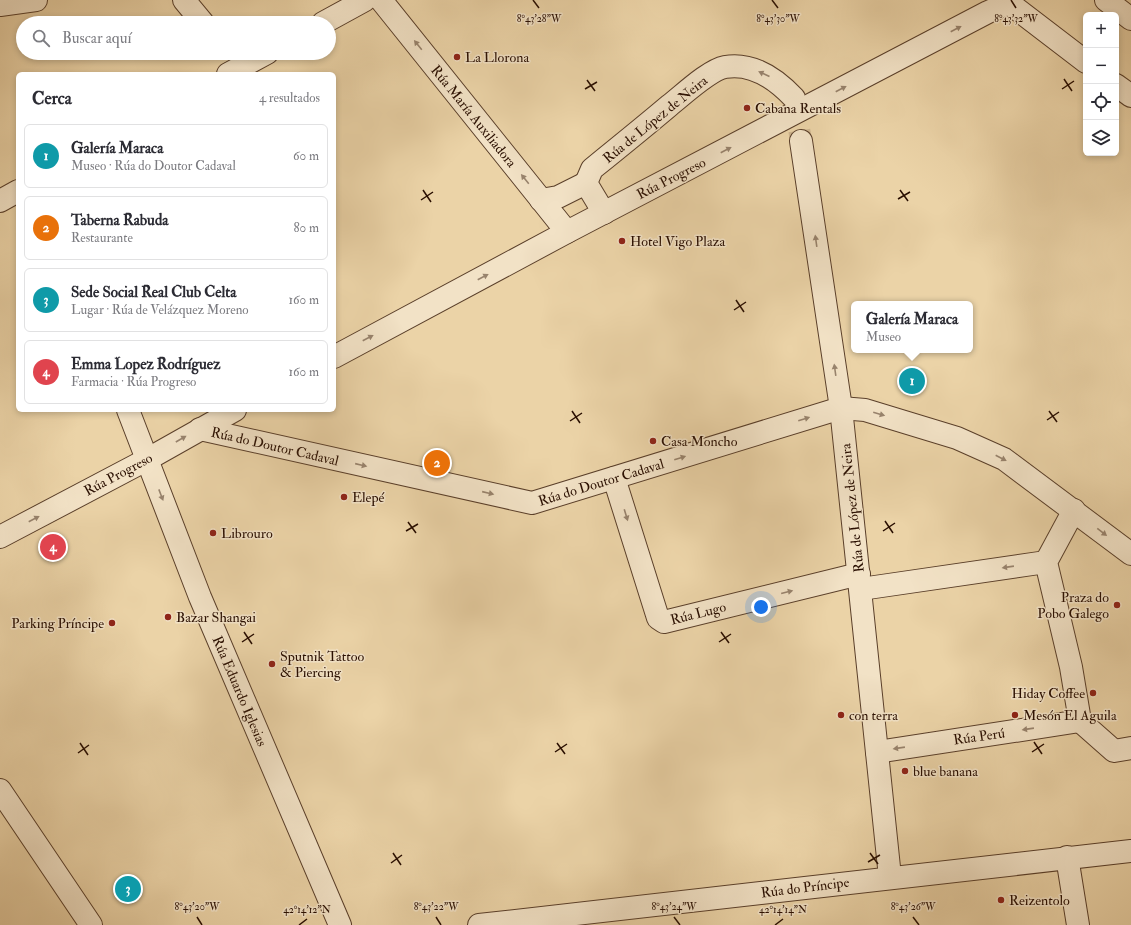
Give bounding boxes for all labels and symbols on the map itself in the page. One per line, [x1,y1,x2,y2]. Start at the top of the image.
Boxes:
text: 8°43'28"W [517,13,562,25]
text: 8°43'30"W [756,13,801,25]
text: 8°43'32"W [994,13,1039,25]
one-way arrow [950,25,962,32]
one-way arrow [413,39,422,50]
place label: La Llorona [465,49,529,66]
marker: La Llorona [452,52,462,62]
street label: Rúa María Auxiliadora [427,62,520,171]
one-way arrow [759,71,770,77]
street label: Rúa de López de Neira [600,72,712,168]
one-way arrow [835,86,847,92]
place label: Cabana Rentals [755,100,841,117]
marker: Cabana Rentals [742,103,752,113]
one-way arrow [720,146,732,153]
street label: Rúa Progreso [634,154,709,203]
one-way arrow [521,174,529,185]
place label: Hotel Vigo Plaza [630,233,725,250]
one-way arrow [813,235,819,247]
marker: Hotel Vigo Plaza [617,236,627,246]
one-way arrow [477,273,489,280]
one-way arrow [363,335,374,342]
one-way arrow [832,364,838,376]
pin: 1 [899,366,925,396]
one-way arrow [873,411,885,417]
one-way arrow [799,416,811,422]
street label: Rúa do Doutor Cadaval [209,423,341,470]
place label: Casa Moncho [661,433,738,450]
one-way arrow [175,436,187,443]
marker: Casa Moncho [648,436,658,446]
street label: Rúa de López de Neira [837,442,869,573]
pin: 2 [424,448,450,478]
street label: Rúa Progreso [81,449,156,500]
street label: Rúa do Doutor Cadaval [536,455,667,510]
one-way arrow [674,455,686,461]
one-way arrow [995,455,1007,461]
one-way arrow [355,463,367,469]
place label: Elepé [352,489,385,507]
one-way arrow [159,490,165,502]
one-way arrow [482,491,494,497]
marker: Elepé [339,492,349,502]
one-way arrow [623,509,629,521]
one-way arrow [29,516,40,522]
place label: Librouro [221,525,273,542]
marker: Librouro [208,528,218,538]
one-way arrow [1097,528,1108,536]
pin: 4 [40,532,66,562]
one-way arrow [1001,564,1014,570]
one-way arrow [781,588,793,594]
place label: Praza do Pobo Galego [1037,589,1109,622]
your location [751,597,771,617]
street label: Rúa Lugo [668,598,728,629]
marker: Praza do Pobo Galego [1112,600,1122,610]
place label: Bazar Shangai [176,609,256,626]
marker: Bazar Shangai [163,612,173,622]
place label: Parking Príncipe [11,615,104,633]
marker: Parking Príncipe [107,618,117,628]
street label: Rúa Eduardo Iglesias [209,633,271,749]
place label: Sputnik Tattoo & Piercing [280,648,365,681]
marker: Sputnik Tattoo & Piercing [267,659,277,669]
place label: Hiday Coffee [1012,685,1085,703]
marker: Hiday Coffee [1088,688,1098,698]
place label: con terra [849,707,898,724]
place label: Mesón El Aguila [1023,707,1117,724]
marker: con terra [836,710,846,720]
marker: Mesón El Aguila [1010,710,1020,720]
street label: Rúa Perú [952,724,1006,749]
one-way arrow [1022,726,1034,732]
one-way arrow [893,745,905,751]
place label: blue banana [913,763,978,780]
marker: blue banana [900,766,910,776]
pin: 3 [115,874,141,904]
street label: Rúa do Príncipe [760,874,850,902]
place label: Reizentolo [1009,892,1070,909]
marker: Reizentolo [996,895,1006,905]
text: 8°43'20"W [175,901,220,913]
text: 8°43'22"W [414,901,459,913]
text: 8°43'24"W [651,901,697,913]
text: 8°43'26"W [891,901,936,913]
text: 42°14'12"N [283,904,331,916]
text: 42°14'14"N [759,904,807,916]

